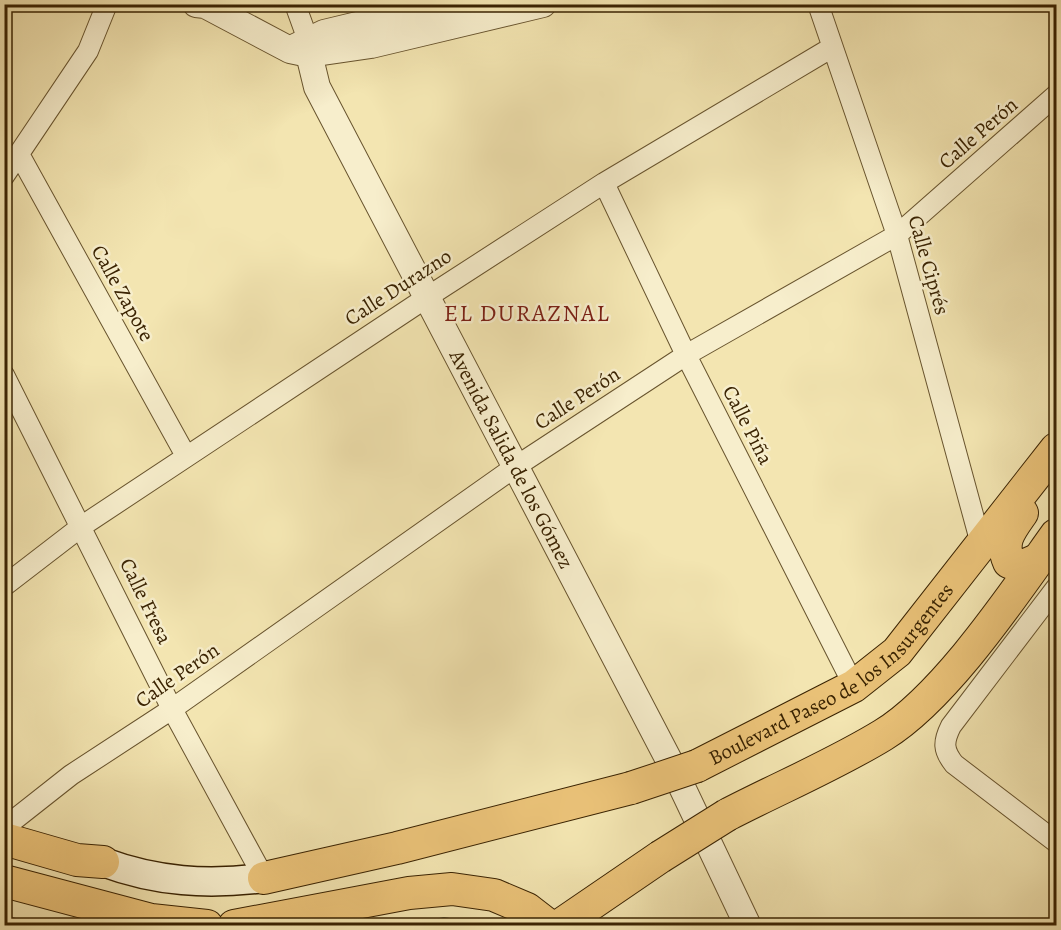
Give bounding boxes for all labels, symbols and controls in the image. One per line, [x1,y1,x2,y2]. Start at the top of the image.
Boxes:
street label: Calle Perón [932,91,1024,175]
street label: Calle Ciprés [901,212,957,318]
street label: Calle Zapote [85,240,161,346]
street label: Calle Durazno [339,242,457,332]
district label: EL DURAZNAL [444,297,610,329]
street label: Avenida Salida de los Gómez [442,344,580,574]
street label: Calle Perón [529,360,625,436]
street label: Calle Piña [716,380,780,470]
street label: Calle Fresa [113,553,179,649]
street label: Boulevard Paseo de los Insurgentes [704,577,960,772]
street label: Calle Perón [129,636,225,714]

